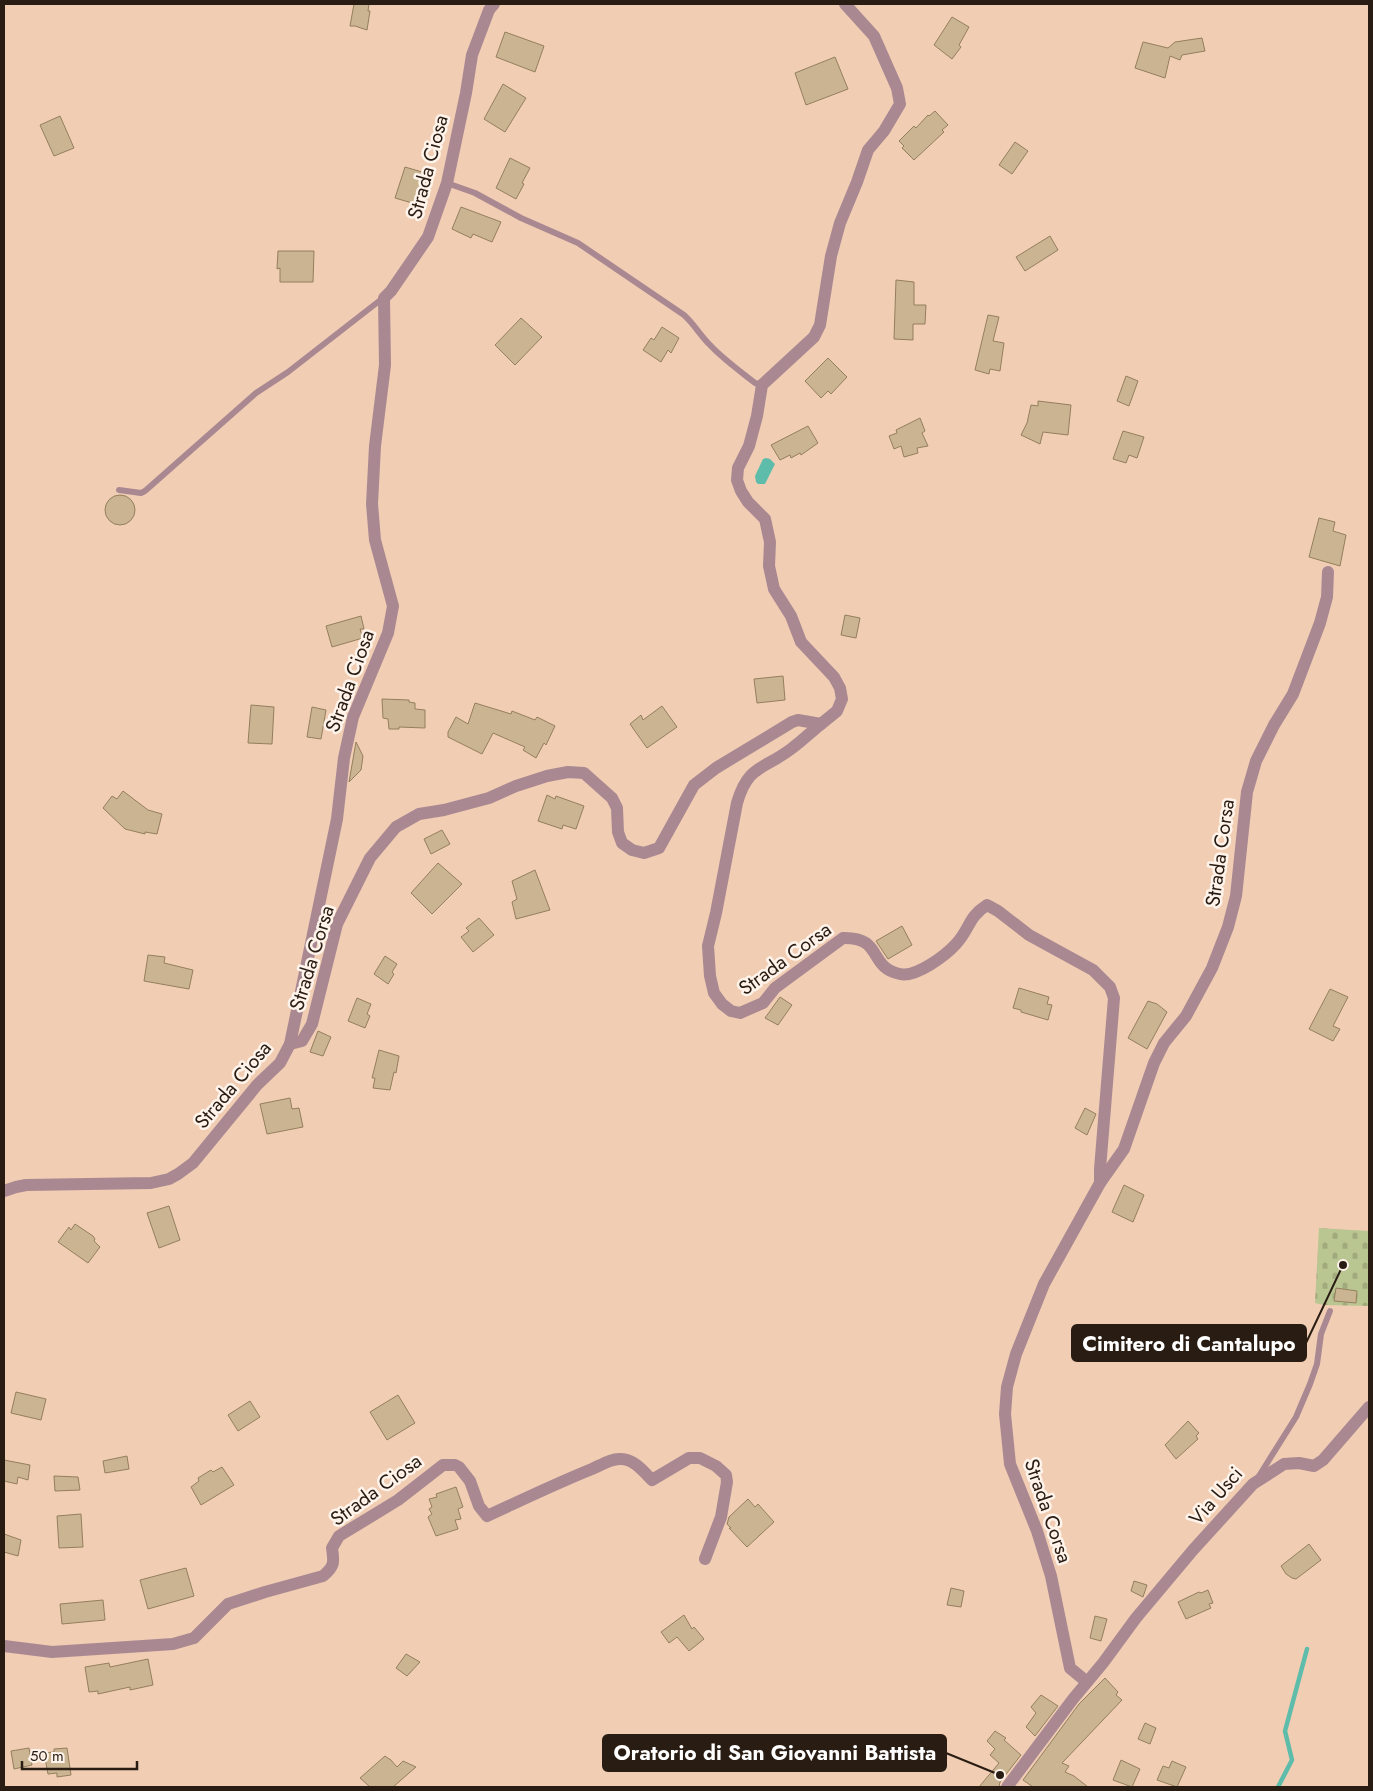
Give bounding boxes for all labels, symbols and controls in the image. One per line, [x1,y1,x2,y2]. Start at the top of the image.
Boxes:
street label: Strada Ciosa [400,112,456,222]
street label: Strada Ciosa [318,626,382,736]
street label: Strada Corsa [1198,797,1242,909]
street label: Strada Corsa [282,902,342,1014]
street label: Strada Corsa [733,915,837,1003]
street label: Strada Ciosa [188,1035,278,1135]
callout: Cimitero di Cantalupo [1072,1325,1306,1361]
text: Cimitero di Cantalupo [1082,1329,1296,1359]
street label: Strada Ciosa [324,1447,428,1533]
street label: Strada Corsa [1017,1455,1079,1567]
street label: Via Usci [1182,1460,1250,1532]
callout: Oratorio di San Giovanni Battista [603,1735,946,1771]
scale bar [22,1738,138,1770]
text: Oratorio di San Giovanni Battista [614,1738,936,1768]
text: 50 m [30,1745,64,1767]

